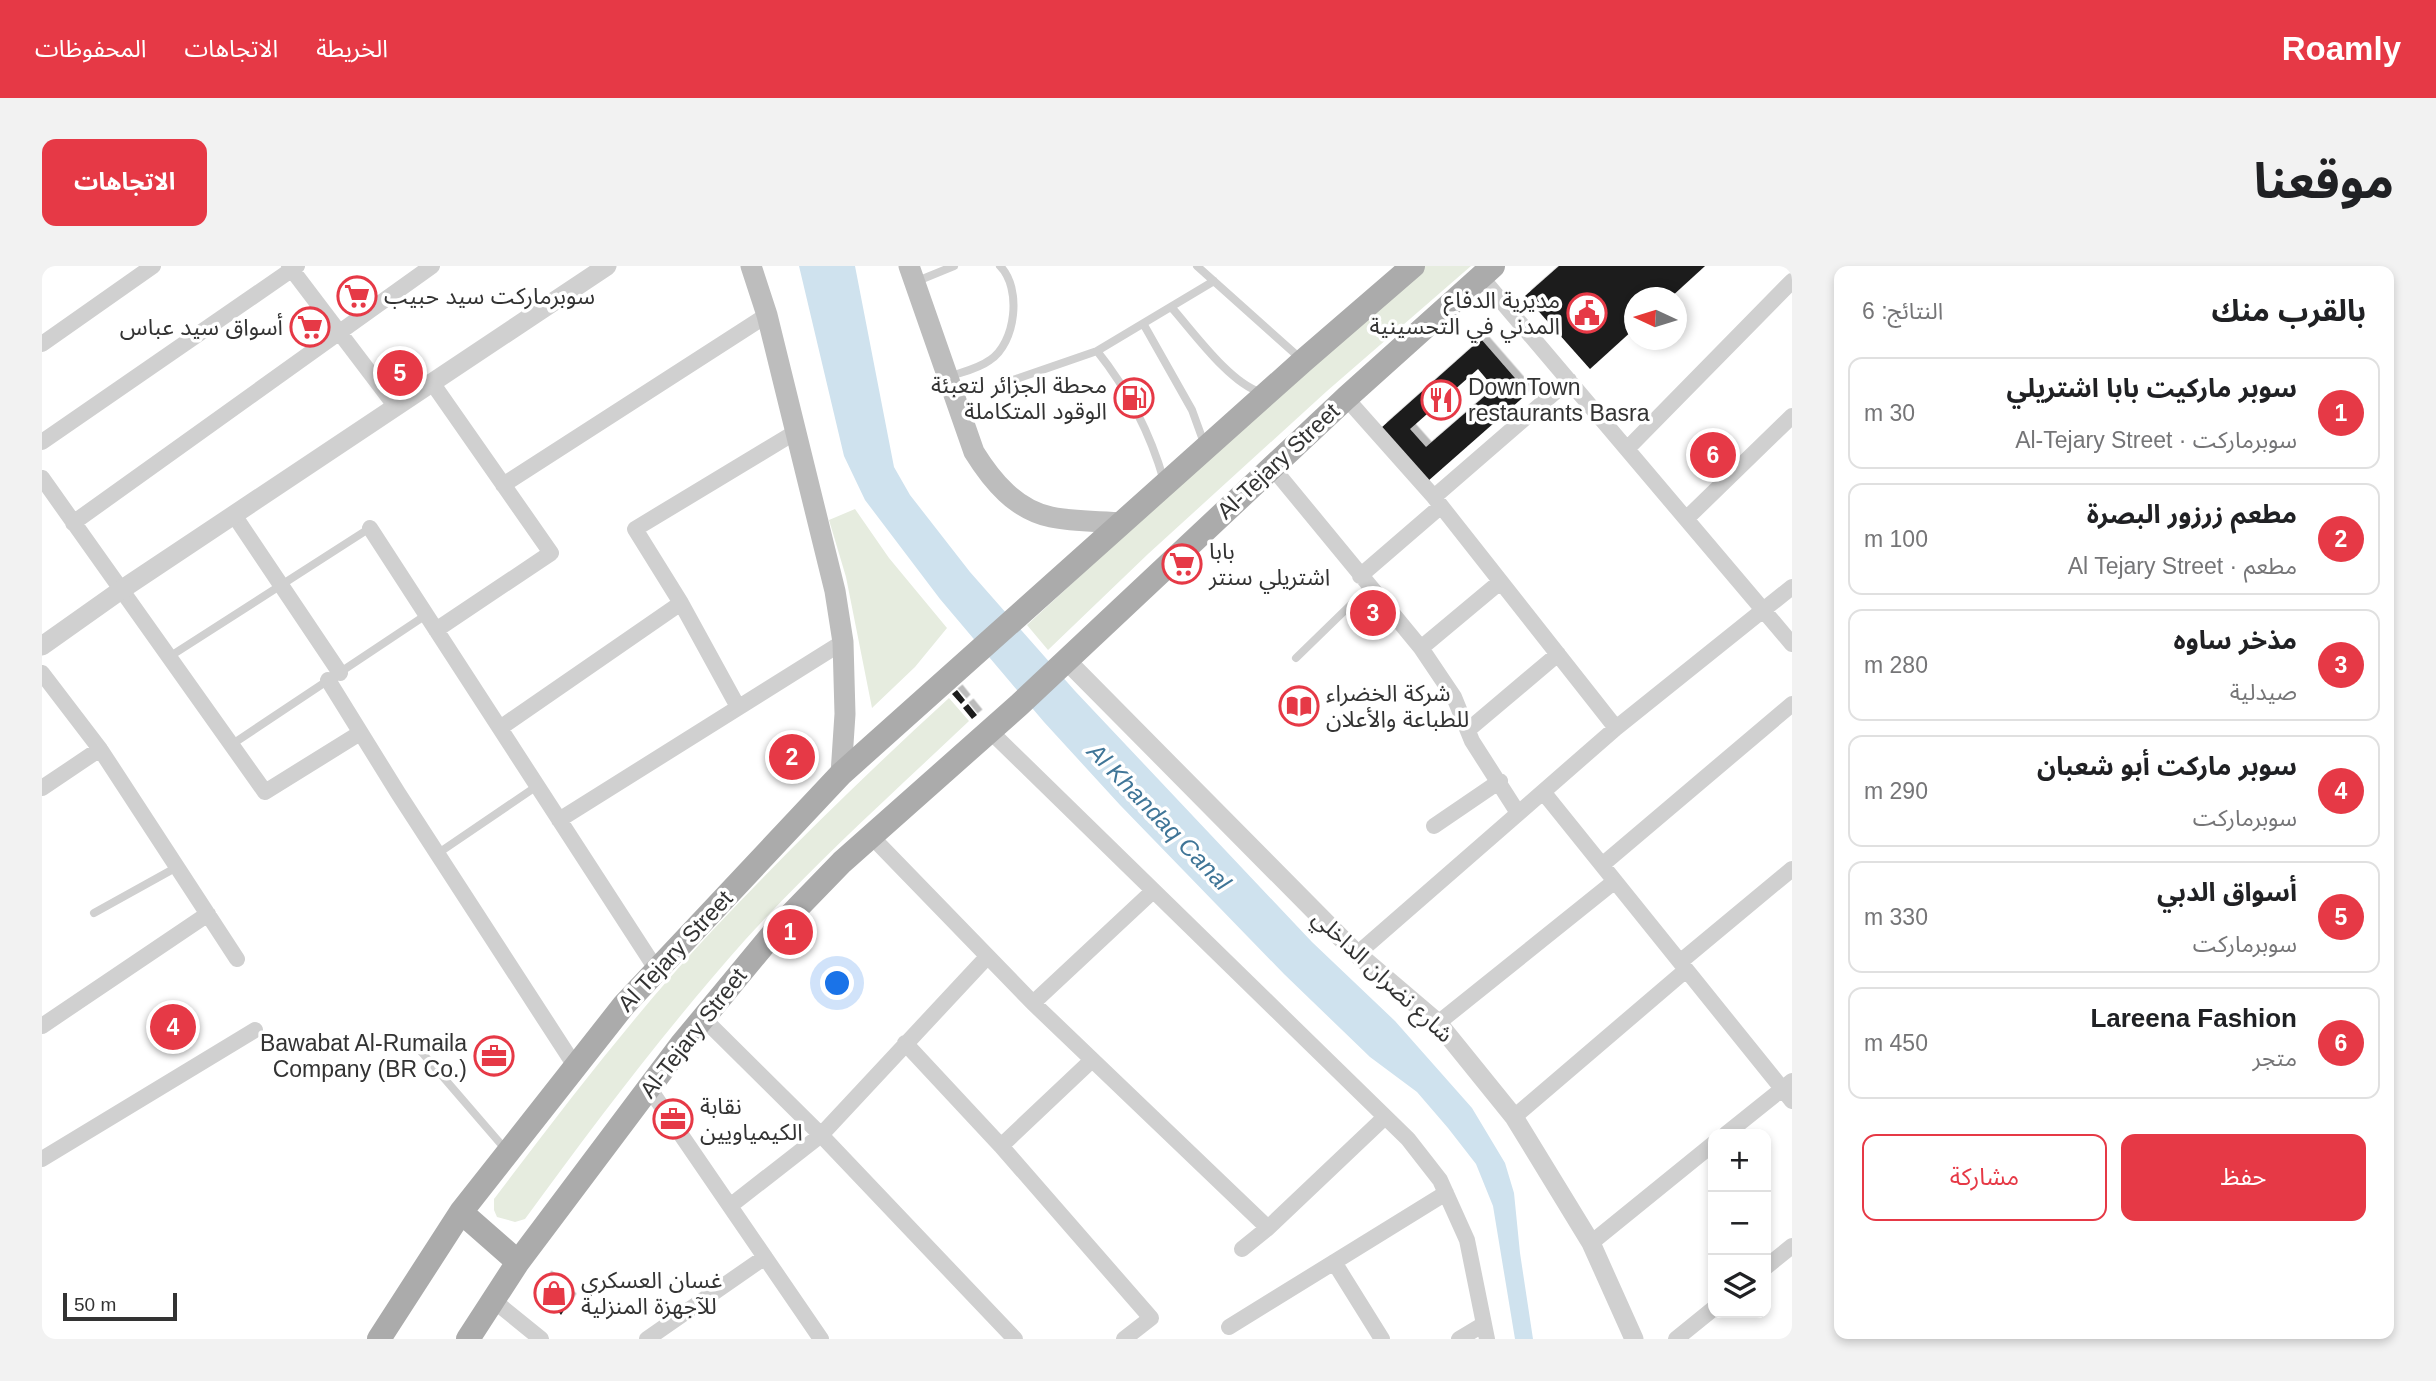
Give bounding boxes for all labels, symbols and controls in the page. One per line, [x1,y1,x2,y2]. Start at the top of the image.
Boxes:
text: Roamly [2282,30,2401,67]
text: المحفوظات [35,35,146,62]
text: الاتجاهات [184,35,278,62]
text: الخريطة [316,35,388,62]
button: الاتجاهات [42,139,207,226]
text: موقعنا [2254,154,2394,208]
supermarket icon: سوبرماركت سيد حبيب [336,275,378,317]
place label: سوبرماركت سيد حبيب [384,283,595,310]
place label: مديرية الدفاع المدني في التحسينية [1369,287,1560,343]
north arrow [1624,287,1687,350]
public building icon: مديرية الدفاع المدني في التحسينية [1566,292,1608,334]
text: بالقرب منك [2211,294,2366,327]
text: النتائج: 6 [1862,298,1943,324]
supermarket icon: أسواق سيد عباس [289,306,331,348]
place label: أسواق سيد عباس [120,313,283,341]
pin: 5 [377,347,423,399]
place label: محطة الجزائر لتعبئة الوقود المتكاملة [931,372,1107,425]
text: سوبر ماركيت بابا اشتريلي [2006,373,2297,403]
place label: DownTown restaurants Basra [1468,374,1650,426]
fuel station icon: محطة الجزائر لتعبئة الوقود المتكاملة [1113,377,1155,419]
restaurant icon: DownTown restaurants Basra [1420,379,1462,421]
street label: Al-Tejary Street [1212,397,1345,524]
text: 30 m [1864,400,1915,426]
text: 1 [2335,400,2347,426]
text: سوبرماركت · Al-Tejary Street [2015,427,2297,453]
pin: 6 [1690,429,1736,481]
text: مطعم زرزور البصرة [2087,499,2297,529]
text: 100 m [1864,526,1928,552]
text: 2 [2335,526,2347,552]
place label: بابا اشتريلي سنتر [1208,538,1330,594]
supermarket icon: بابا اشتريلي سنتر [1161,543,1203,585]
text: مطعم · Al Tejary Street [2068,553,2297,579]
pin: 3 [1350,587,1396,639]
text: مذخر ساوه [2174,625,2297,655]
text: 280 m [1864,652,1928,678]
text: 3 [2335,652,2347,678]
text: صيدلية [2230,679,2297,705]
place label: شركة الخضراء للطباعة والأعلان [1326,680,1469,733]
library icon: شركة الخضراء للطباعة والأعلان [1278,685,1320,727]
pin: 2 [769,731,815,783]
water label: Al Khandaq Canal [1081,736,1237,896]
text: سوبر ماركت أبو شعبان [2037,751,2297,781]
text: 290 m [1864,778,1928,804]
text: 4 [2335,778,2347,804]
text: سوبرماركت [2193,805,2297,831]
text: أسواق الدبي [2157,877,2297,907]
street label: Al Tejary Street [612,885,738,1017]
street label: شارع نضران الداخلي [1305,904,1458,1051]
text: 330 m [1864,904,1928,930]
text: 5 [2335,904,2347,930]
pin: 1 [767,906,813,958]
text: سوبرماركت [2193,931,2297,957]
street label: Al-Tejary Street [634,963,752,1103]
your location [820,966,854,1000]
pin: 4 [150,1001,196,1053]
text: Lareena Fashion [2090,1003,2297,1033]
place label: Bawabat Al-Rumaila Company (BR Co.) [260,1030,467,1082]
text: 450 m [1864,1030,1928,1056]
text: 6 [2335,1030,2347,1056]
office icon: Bawabat Al-Rumaila Company (BR Co.) [473,1035,515,1077]
text: متجر [2253,1045,2297,1071]
place label: نقابة الكيمياويين [700,1093,803,1146]
office icon: نقابة الكيمياويين [652,1098,694,1140]
map controls [1708,1129,1771,1318]
button: + [1708,1129,1771,1192]
button: مشاركة [1862,1134,2107,1221]
button: حفظ [2121,1134,2366,1221]
button: − [1708,1192,1771,1255]
button: layers [1708,1255,1771,1318]
place label: غسان العسكري للآجهزة المنزلية [581,1267,722,1320]
shop icon: غسان العسكري للآجهزة المنزلية [533,1272,575,1314]
scale bar [63,1290,177,1322]
text: 50 m [74,1294,116,1315]

